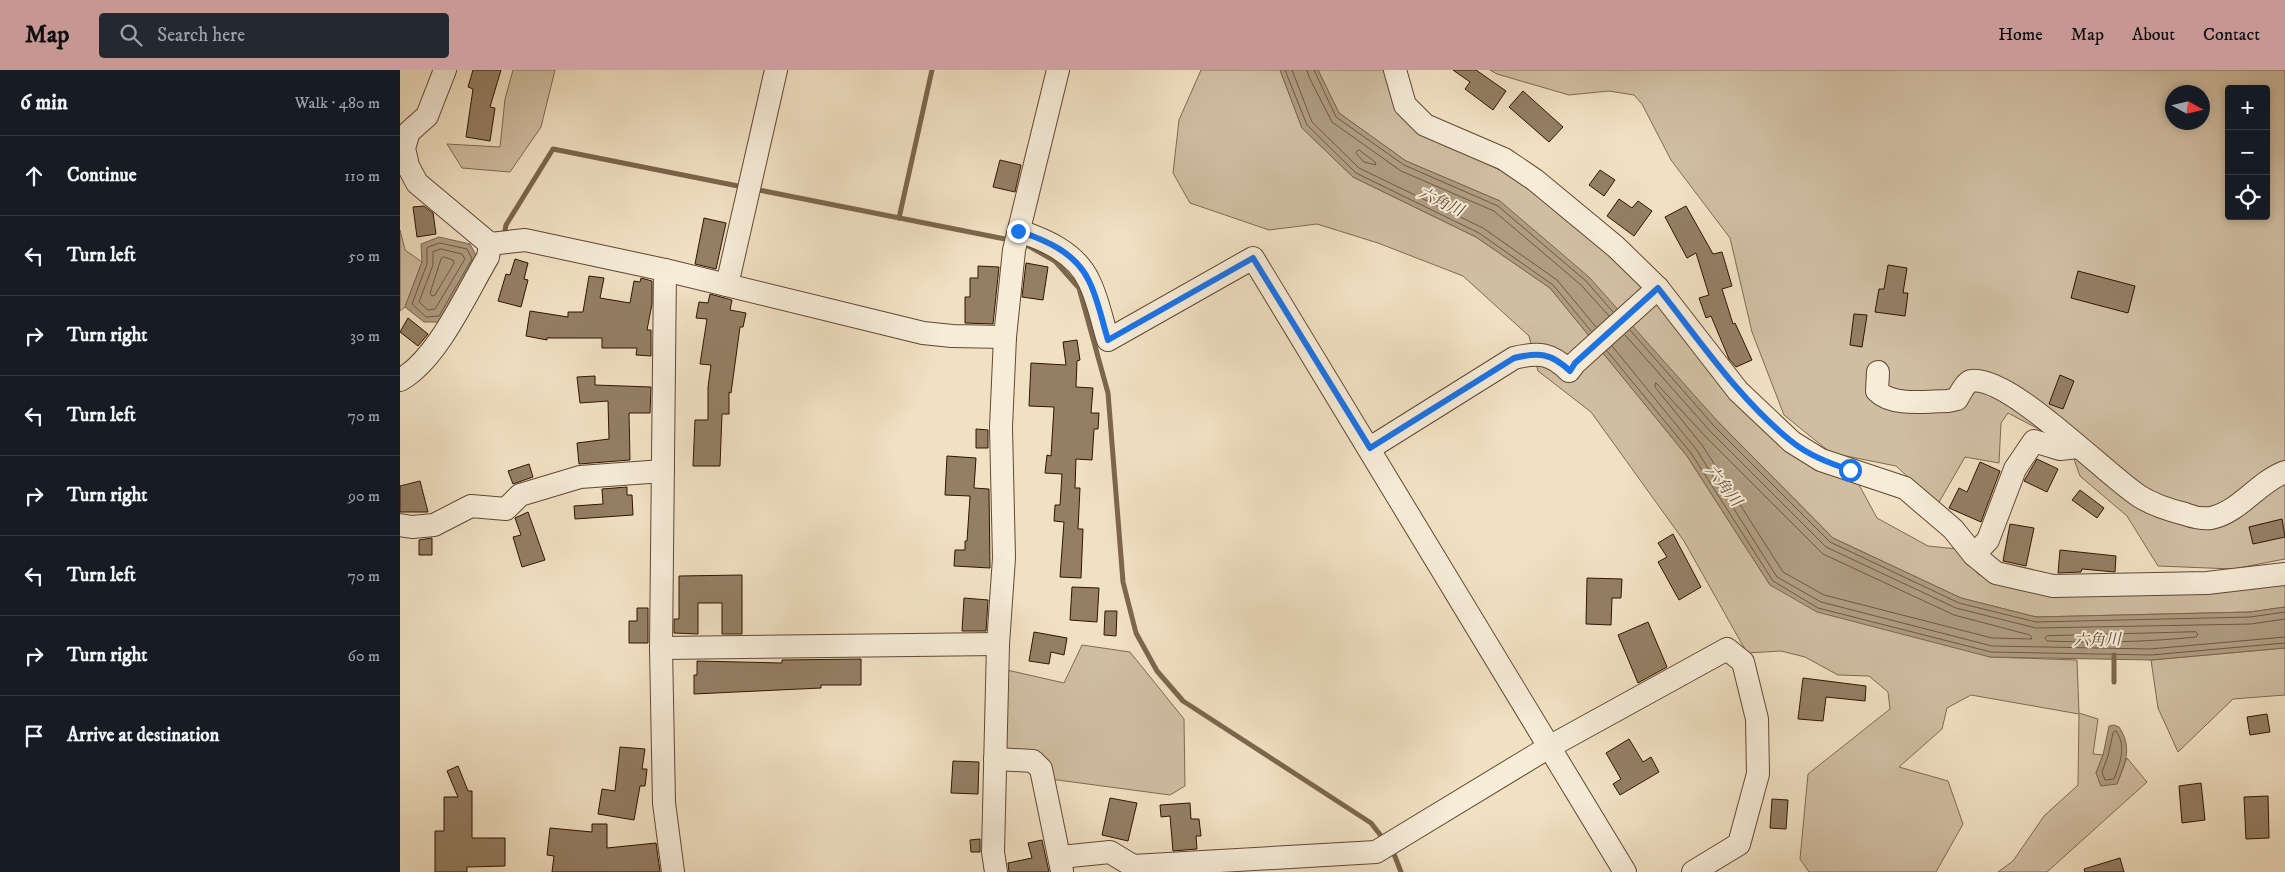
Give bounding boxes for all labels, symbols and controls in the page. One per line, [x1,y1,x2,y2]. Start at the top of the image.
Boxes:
search box [99,13,449,58]
text: Map [25,20,69,50]
icon: search [117,21,145,49]
text: Search here [157,24,245,47]
text: Home [1998,24,2043,46]
text: Map [2071,24,2104,46]
text: About [2132,24,2175,46]
text: Contact [2203,24,2260,46]
north arrow [2165,85,2210,130]
map controls [2225,85,2270,220]
button: + [2225,85,2270,130]
text: 6 min [20,90,68,116]
text: Walk · 480 m [295,93,380,113]
button: − [2225,130,2270,175]
icon: ahead [20,162,48,190]
text: Continue [67,164,137,187]
text: 110 m [344,166,380,186]
button: locate [2225,175,2270,220]
water label: 六角川 [1415,183,1468,222]
route end [1007,220,1030,243]
icon: left [20,242,48,270]
text: Turn left [67,244,136,267]
text: 50 m [348,246,380,266]
icon: right [20,322,48,350]
text: Turn right [67,324,147,347]
text: 30 m [350,326,380,346]
icon: left [20,402,48,430]
text: Turn left [67,404,136,427]
text: 70 m [348,406,380,426]
route start [1839,459,1862,482]
water label: 六角川 [1700,461,1747,512]
icon: right [20,482,48,510]
text: Turn right [67,484,147,507]
text: 90 m [348,486,380,506]
icon: left [20,562,48,590]
text: Turn left [67,564,136,587]
text: 70 m [348,566,380,586]
water label: 六角川 [2073,630,2123,650]
icon: right [20,642,48,670]
text: Turn right [67,644,147,667]
text: 60 m [348,646,380,666]
icon: arrive [20,722,48,750]
text: Arrive at destination [67,724,219,747]

